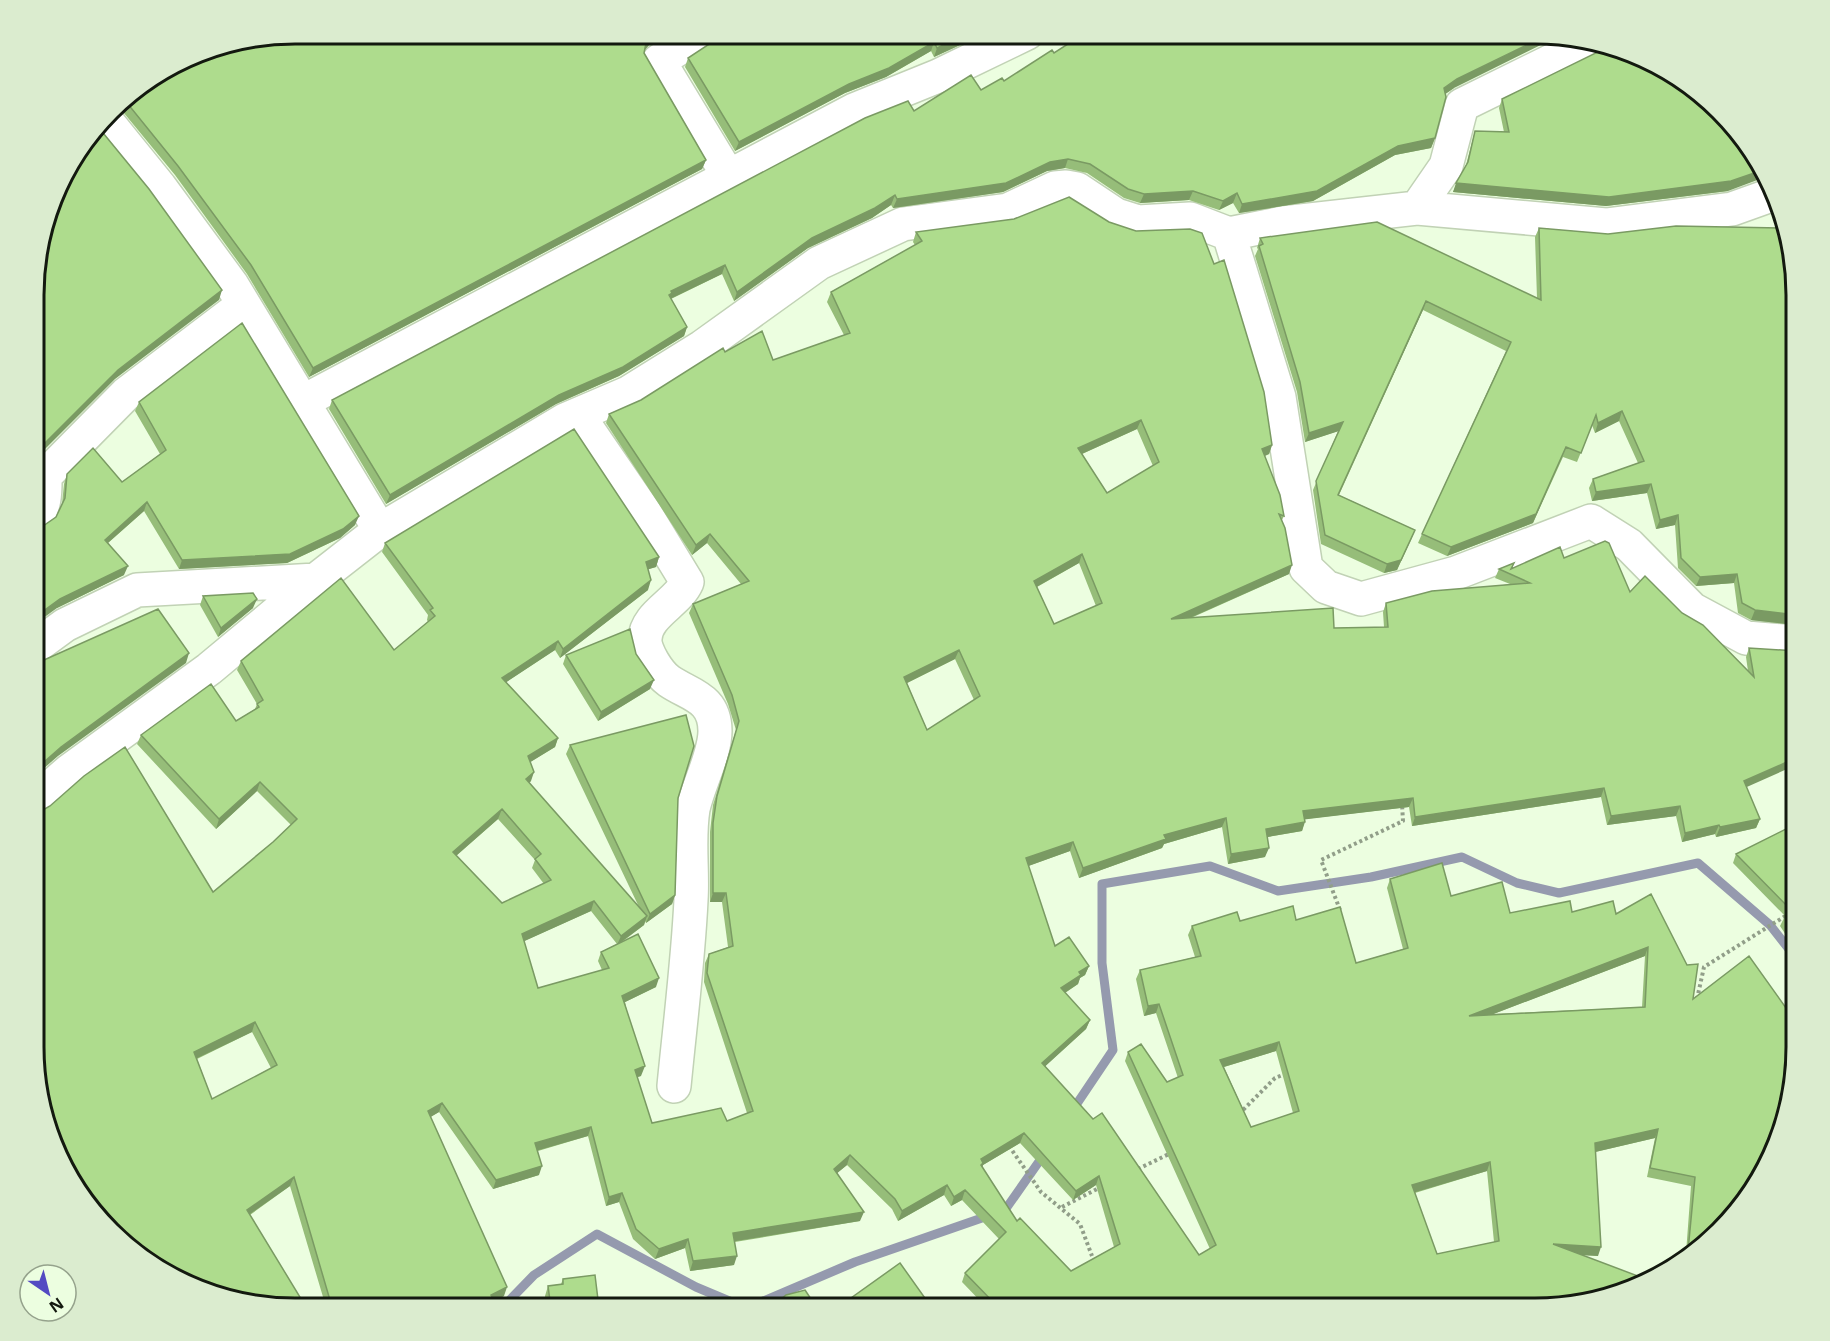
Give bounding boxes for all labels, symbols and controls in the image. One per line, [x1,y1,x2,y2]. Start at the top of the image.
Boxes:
north arrow [18,1263,78,1323]
text: N [45,1293,68,1318]

